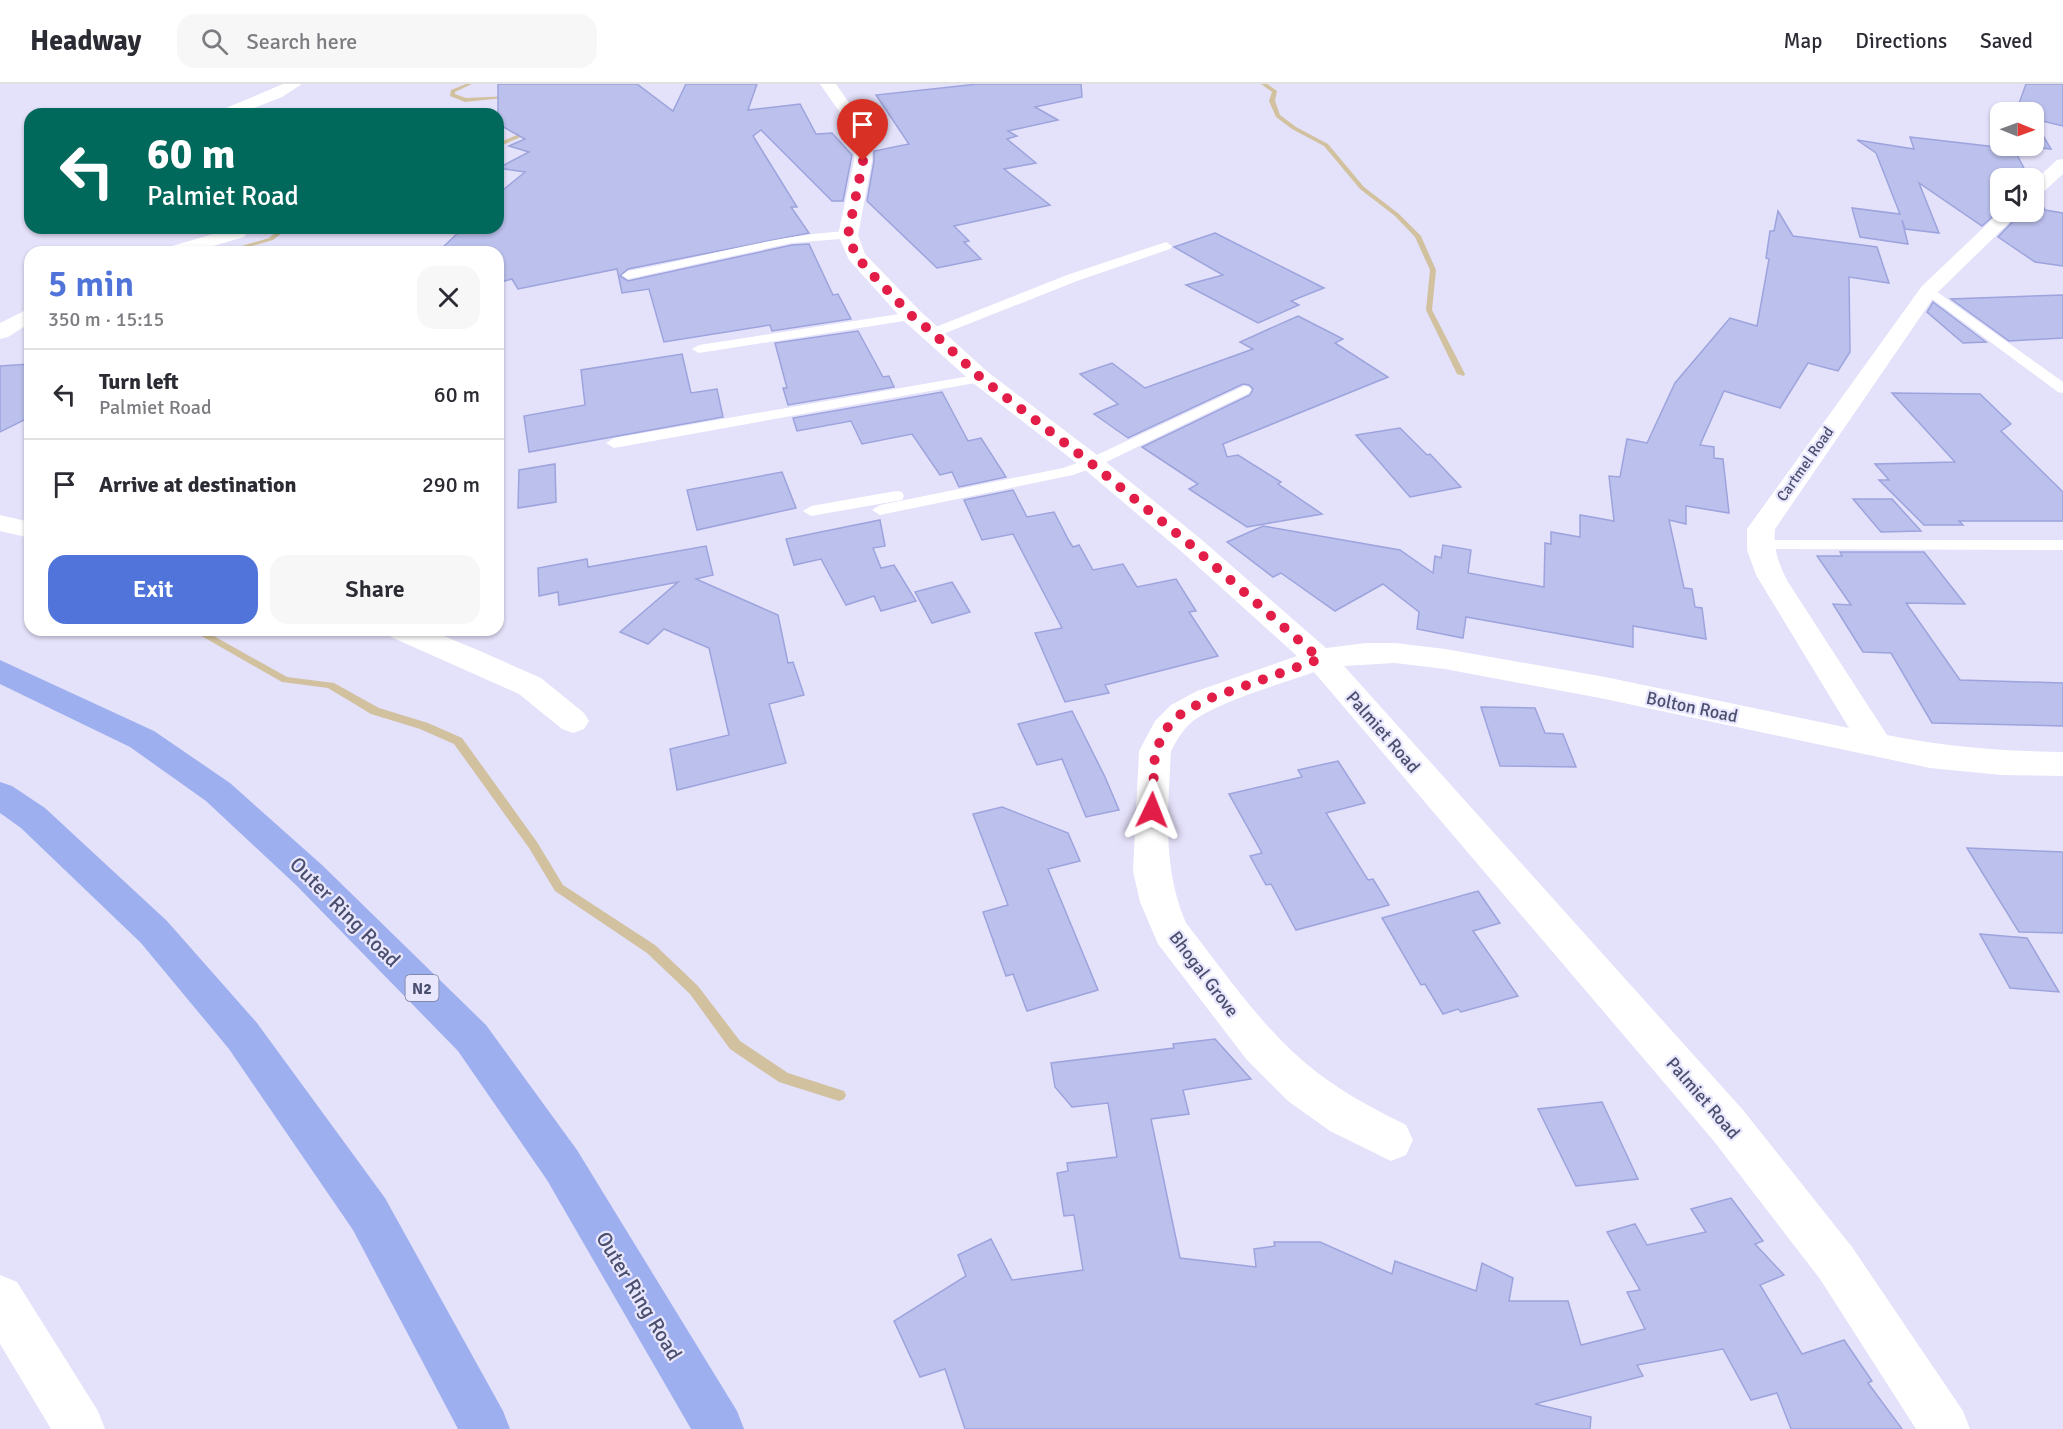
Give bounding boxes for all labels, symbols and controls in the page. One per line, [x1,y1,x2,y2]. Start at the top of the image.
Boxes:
search box [177,14,597,68]
text: Headway [30,24,141,58]
icon: search [198,25,231,58]
text: Search here [246,28,357,55]
text: Map [1784,28,1822,54]
text: Directions [1855,28,1947,54]
text: Saved [1980,28,2033,54]
pin [837,99,888,161]
north arrow [1990,102,2044,156]
map controls [1990,102,2044,222]
icon: arrive [846,108,879,141]
text: 60 m [147,129,236,180]
icon: left [48,132,126,210]
button: sound [1990,168,2044,222]
text: Palmiet Road [147,180,299,213]
text: 5 min [48,262,134,307]
button: close [417,266,480,329]
text: 350 m · 15:15 [48,307,164,332]
text: Turn left [99,368,179,395]
icon: left [48,378,81,411]
text: 60 m [434,381,480,408]
text: Palmiet Road [99,395,212,420]
street label: Cartmel Road [1773,423,1837,505]
icon: arrive [48,468,81,501]
text: Arrive at destination [99,471,296,498]
text: 290 m [422,471,480,498]
button: Exit [48,555,258,624]
button: Share [270,555,480,624]
street label: Palmiet Road [1341,687,1425,777]
street label: Bolton Road [1644,687,1740,727]
position arrow [1120,778,1184,842]
street label: Outer Ring Road [284,851,406,973]
street label: Bhogal Grove [1165,927,1243,1021]
road number: N2 [406,975,438,1001]
street label: Palmiet Road [1661,1053,1745,1143]
street label: Outer Ring Road [590,1227,688,1365]

